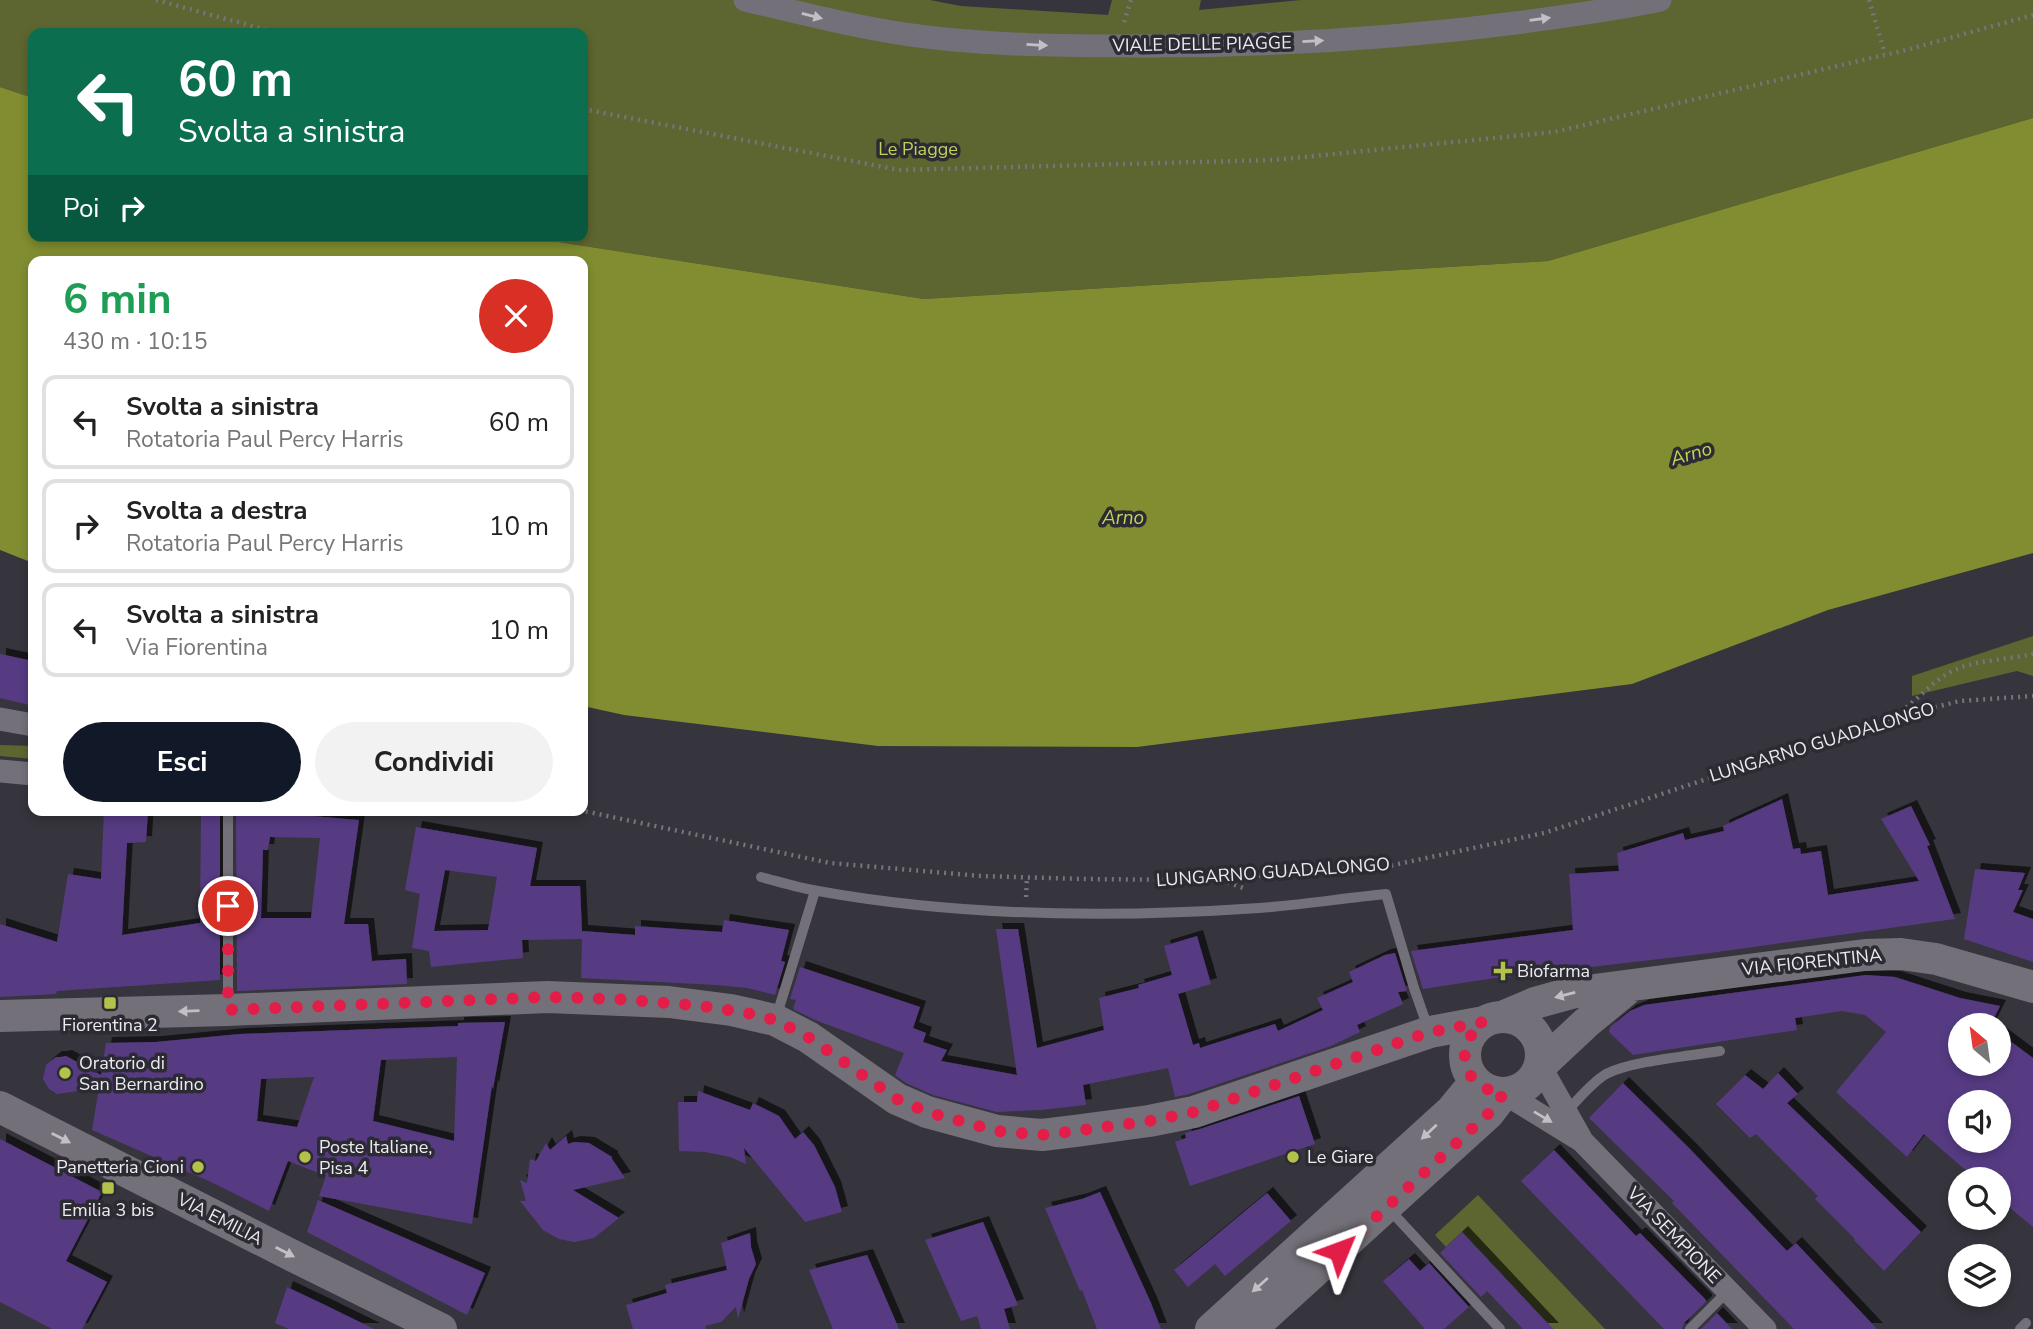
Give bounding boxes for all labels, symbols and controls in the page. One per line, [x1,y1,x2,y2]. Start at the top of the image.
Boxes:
one-way arrow [801,11,823,22]
one-way arrow [1529,14,1551,25]
street label: VIALE DELLE PIAGGE [1111,30,1292,58]
one-way arrow [1303,36,1325,47]
one-way arrow [1026,40,1048,51]
text: 60 m [178,46,293,113]
icon: left [63,56,154,147]
text: Svolta a sinistra [178,110,405,153]
park label: Le Piagge [878,137,958,161]
icon: right [113,189,151,227]
text: Poi [63,191,99,226]
text: 6 min [63,271,172,328]
button: close [479,279,553,353]
text: 430 m · 10:15 [63,326,208,357]
text: Svolta a sinistra [126,389,319,424]
icon: left [67,403,105,441]
text: 60 m [489,405,549,440]
text: Rotatoria Paul Percy Harris [126,424,404,455]
water label: Arno [1667,436,1715,473]
text: Svolta a destra [126,493,308,528]
water label: Arno [1101,505,1144,531]
icon: right [67,507,105,545]
text: 10 m [489,509,549,544]
text: Rotatoria Paul Percy Harris [126,528,404,559]
text: Svolta a sinistra [126,597,319,632]
icon: left [67,611,105,649]
text: 10 m [489,613,549,648]
text: Via Fiorentina [126,632,268,663]
street label: LUNGARNO GUADALONGO [1706,696,1938,788]
button: Esci [63,722,301,802]
button: Condividi [315,722,553,802]
street label: LUNGARNO GUADALONGO [1155,852,1391,892]
pin [198,876,258,936]
icon: arrive [209,887,247,925]
street label: VIA FIORENTINA [1740,943,1883,981]
place label: Biofarma [1517,959,1590,983]
marker: Biofarma [1495,963,1511,979]
one-way arrow [1554,990,1576,1001]
marker: Fiorentina 2 [102,995,118,1011]
one-way arrow [178,1006,200,1017]
place label: Fiorentina 2 [62,1013,158,1037]
north arrow [1948,1013,2011,1076]
map controls [1948,1013,2011,1307]
place label: Oratorio di San Bernardino [79,1051,204,1096]
marker: Oratorio di San Bernardino [57,1065,73,1081]
button: sound [1948,1090,2011,1153]
one-way arrow [1533,1111,1552,1124]
one-way arrow [1420,1124,1438,1140]
one-way arrow [51,1133,71,1144]
place label: Poste Italiane, Pisa 4 [319,1135,432,1180]
place label: Le Giare [1307,1145,1374,1169]
marker: Poste Italiane, Pisa 4 [297,1149,313,1165]
marker: Le Giare [1285,1149,1301,1165]
place label: Panetteria Cioni [56,1155,184,1179]
marker: Panetteria Cioni [190,1159,206,1175]
button: search [1948,1167,2011,1230]
marker: Emilia 3 bis [100,1180,116,1196]
street label: VIA SEMPIONE [1621,1181,1726,1288]
street label: VIA EMILIA [172,1187,267,1251]
place label: Emilia 3 bis [62,1198,154,1222]
position arrow [1302,1214,1376,1288]
button: layers [1948,1244,2011,1307]
one-way arrow [276,1246,296,1258]
one-way arrow [1251,1277,1269,1293]

